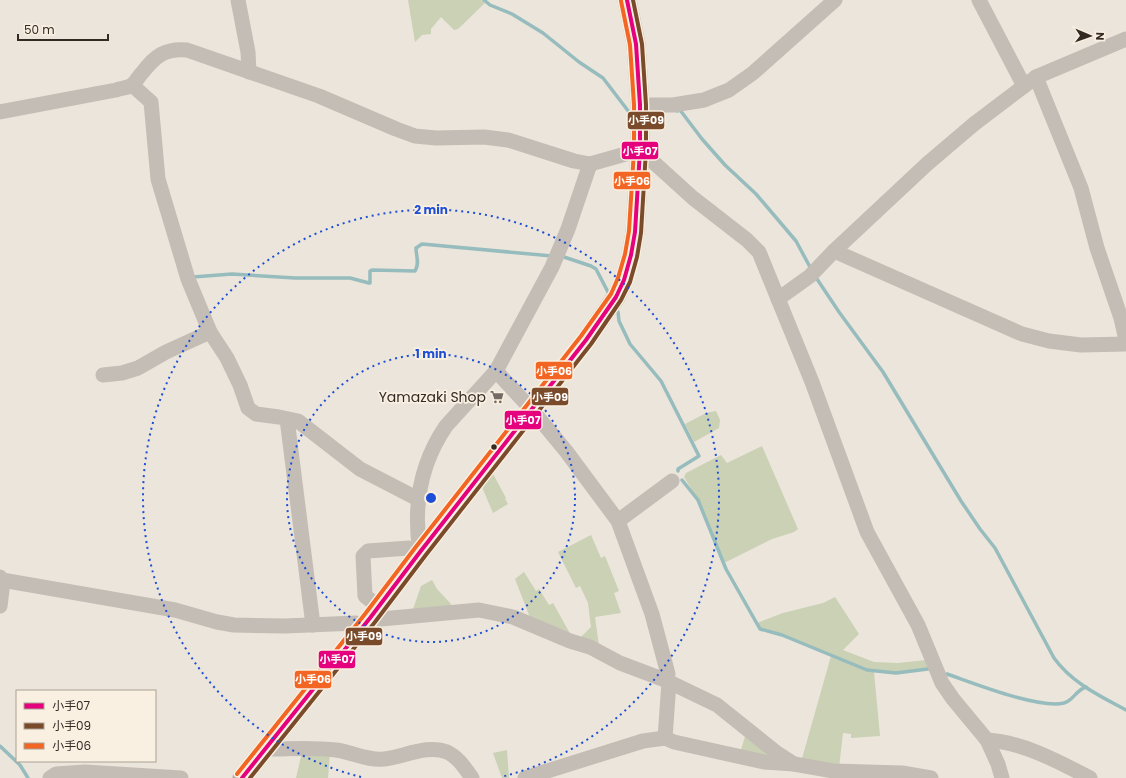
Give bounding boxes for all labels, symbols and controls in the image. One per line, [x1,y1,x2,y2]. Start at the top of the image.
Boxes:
scale bar [18,16,108,42]
north arrow [1070,16,1110,56]
text: 50 m [24,21,55,38]
text: N [1092,32,1108,41]
line badge: 小手09 [627,111,665,130]
text: 小手09 [628,112,664,128]
line badge: 小手07 [621,141,659,160]
text: 小手07 [622,143,658,159]
line badge: 小手06 [613,171,651,190]
text: 小手06 [614,173,650,189]
text: 2 min [414,201,448,218]
text: 1 min [415,345,447,362]
line badge: 小手06 [535,361,573,380]
text: 小手06 [536,363,572,379]
place label: Yamazaki Shop [379,387,486,407]
line badge: 小手09 [531,387,569,406]
supermarket icon: Yamazaki Shop [489,389,505,405]
text: 小手09 [532,389,568,405]
line badge: 小手07 [504,410,542,430]
text: 小手07 [505,412,541,428]
unlabelled marker [489,442,499,452]
centre of rings [424,491,438,505]
line badge: 小手09 [345,627,383,646]
text: 小手09 [346,628,382,644]
line badge: 小手07 [318,650,356,669]
text: 小手07 [319,651,355,667]
line badge: 小手06 [294,670,332,689]
text: 小手06 [295,671,331,687]
legend [16,690,156,762]
text: 小手07 [52,697,91,714]
text: 小手09 [52,717,91,734]
text: 小手06 [52,737,91,754]

